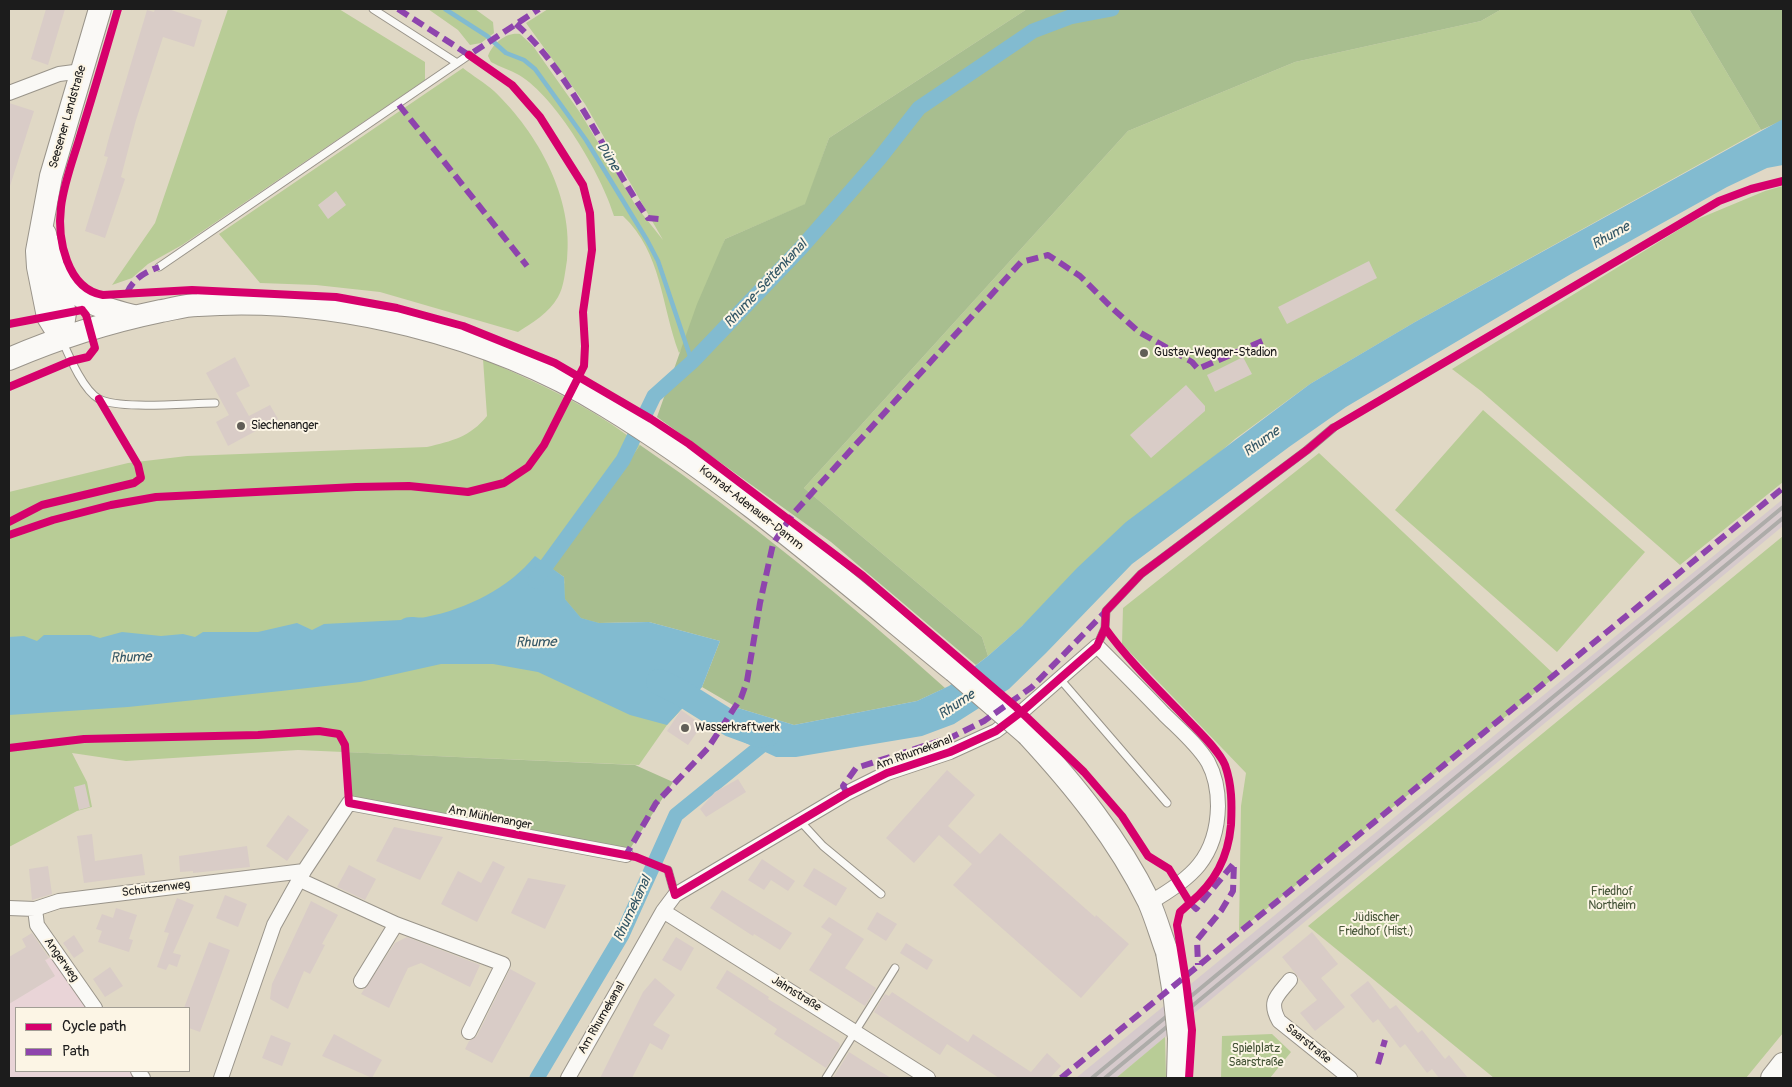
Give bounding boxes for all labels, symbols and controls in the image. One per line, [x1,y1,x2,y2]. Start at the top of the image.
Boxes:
street label: Seesener Landstraße [46,64,90,170]
water label: Düne [593,139,623,175]
water label: Rhume [1589,219,1633,253]
water label: Rhume-Seitenkanal [721,237,811,331]
place label: Gustav-Wegner-Stadion [1154,346,1277,360]
marker: Gustav-Wegner-Stadion [1138,347,1150,359]
place label: Siechenanger [251,419,318,433]
marker: Siechenanger [235,420,247,432]
water label: Rhume [1241,423,1283,461]
street label: Konrad-Adenauer-Damm [696,463,806,553]
water label: Rhume [516,634,556,652]
water label: Rhume [110,649,152,667]
water label: Rhume [935,687,979,723]
place label: Wasserkraftwerk [695,721,780,735]
marker: Wasserkraftwerk [679,722,691,734]
street label: Am Rhumekanal [873,732,955,774]
street label: Am Mühlenanger [447,803,533,833]
water label: Rhumekanal [611,874,655,944]
street label: Schützenweg [121,878,191,900]
park label: Friedhof Northeim [1588,885,1636,913]
park label: Jüdischer Friedhof (Hist.) [1338,911,1414,939]
street label: Angerweg [41,935,81,985]
street label: Jahnstraße [768,973,824,1015]
street label: Am Rhumekanal [575,979,629,1057]
legend [15,1007,190,1072]
text: Cycle path [62,1017,126,1036]
street label: Saarstraße [1282,1021,1334,1067]
text: Path [62,1042,89,1061]
park label: Spielplatz Saarstraße [1229,1042,1283,1070]

